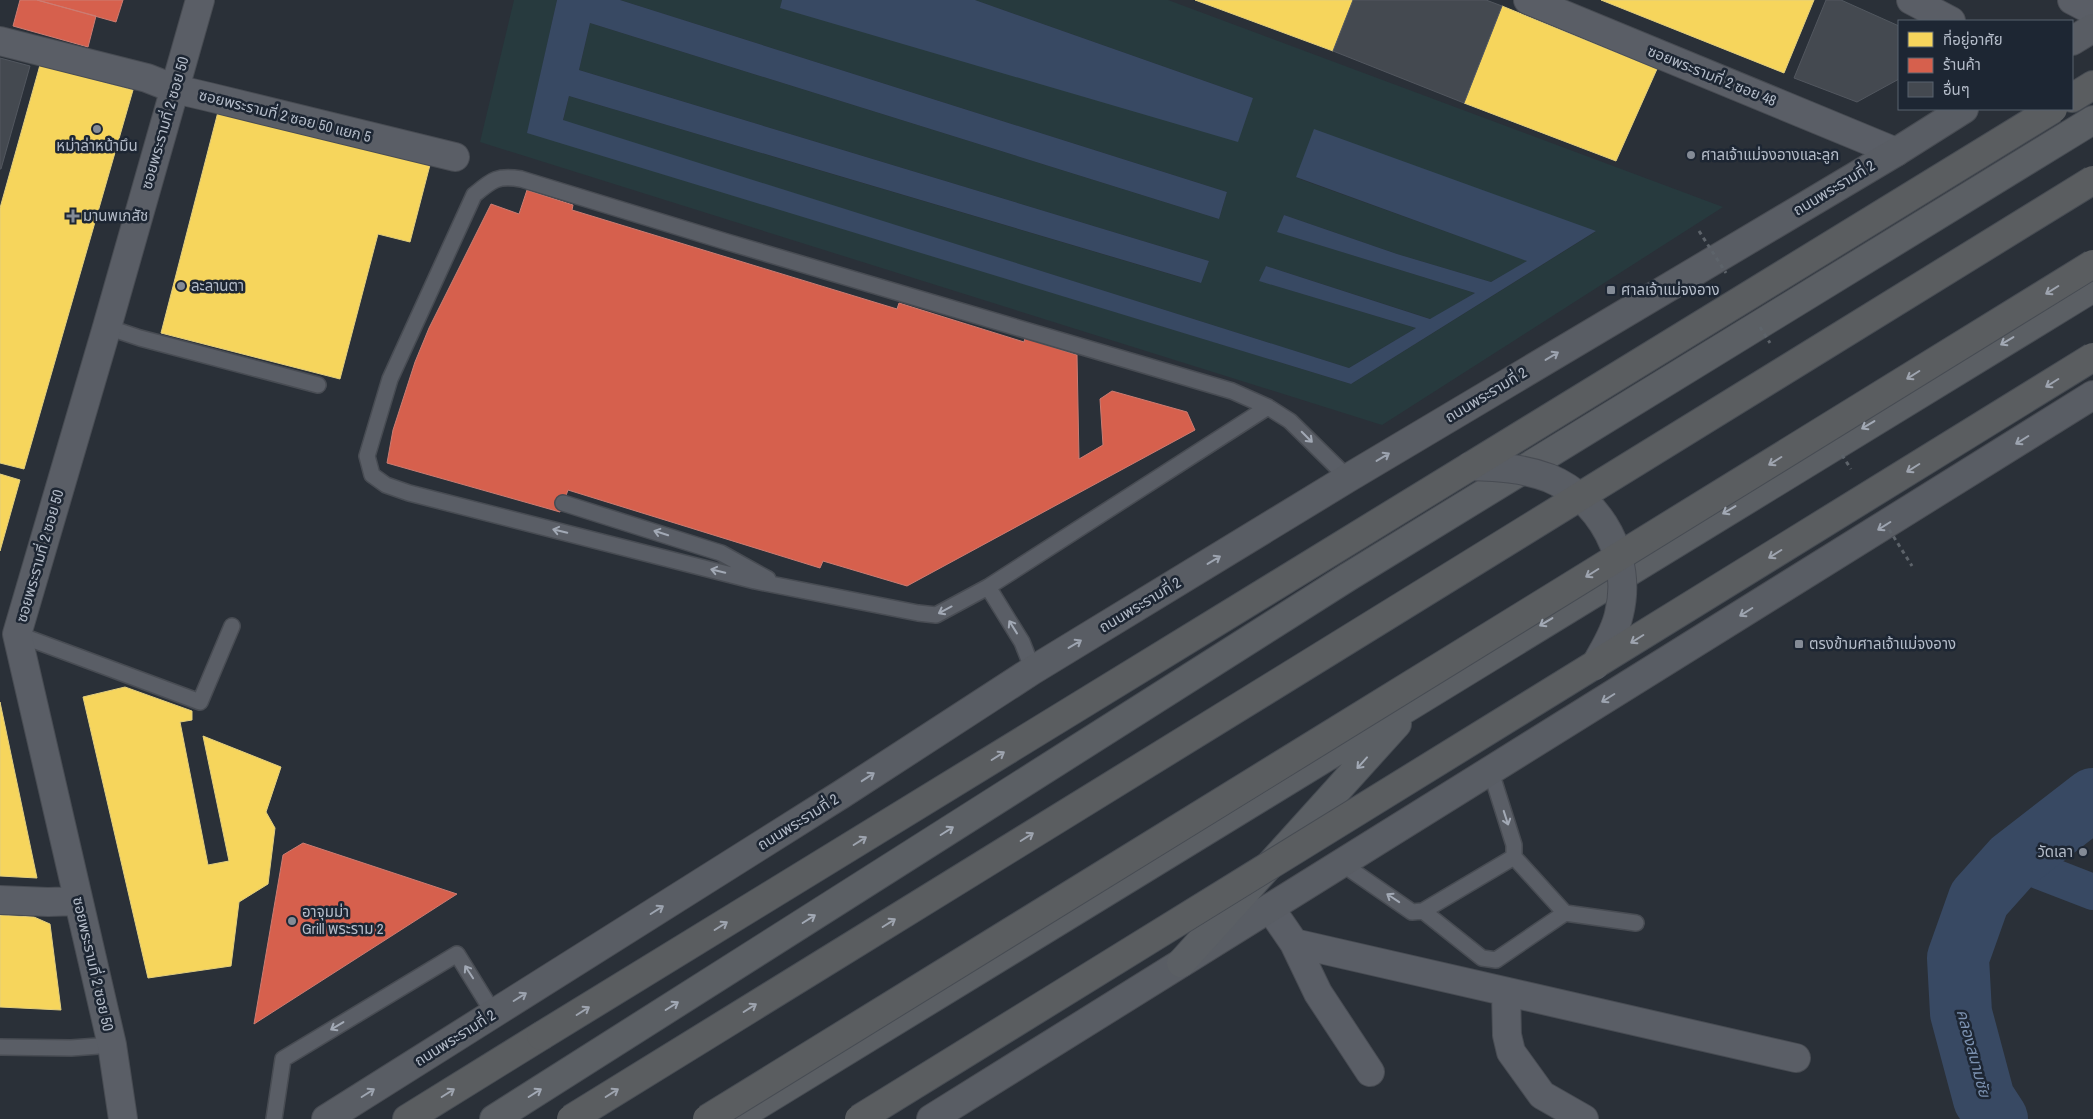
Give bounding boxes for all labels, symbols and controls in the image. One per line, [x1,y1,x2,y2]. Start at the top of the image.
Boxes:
legend [1898,20,2073,110]
text: ที่อยู่อาศัย [1943,29,2003,50]
street label: ซอยพระรามที่ 2 ซอย 48 [1645,40,1780,111]
street label: ซอยพระรามที่ 2 ซอย 50 [136,54,194,192]
text: ร้านค้า [1943,54,1981,75]
text: อื่นๆ [1943,79,1970,100]
street label: ซอยพระรามที่ 2 ซอย 50 แยก 5 [197,84,374,147]
marker: หม่าล่าหน้ามึน [91,123,103,135]
place label: หม่าล่าหน้ามึน [56,135,138,156]
place label: ศาลเจ้าแม่จงอางและลูก [1701,144,1839,165]
marker: ศาลเจ้าแม่จงอางและลูก [1685,149,1697,161]
street label: ถนนพระรามที่ 2 [1789,155,1879,220]
place label: มานพเภสัช [83,205,148,226]
marker: มานพเภสัช [67,210,79,222]
place label: ละลานตา [191,275,244,296]
place label: ศาลเจ้าแม่จงอาง [1621,279,1720,300]
marker: ละลานตา [175,280,187,292]
marker: ศาลเจ้าแม่จงอาง [1605,284,1617,296]
one-way arrow [2045,285,2059,295]
one-way arrow [2000,336,2014,346]
one-way arrow [1545,351,1559,361]
street label: ถนนพระรามที่ 2 [1441,362,1531,427]
one-way arrow [1907,371,1921,381]
one-way arrow [2045,378,2059,388]
one-way arrow [1861,420,1875,431]
one-way arrow [1300,431,1313,443]
one-way arrow [2015,434,2029,445]
one-way arrow [1375,452,1389,462]
one-way arrow [1768,456,1782,466]
one-way arrow [1907,464,1921,474]
street label: ซอยพระรามที่ 2 ซอย 50 [11,487,69,625]
one-way arrow [1723,506,1737,516]
one-way arrow [1878,521,1892,531]
one-way arrow [553,526,569,536]
one-way arrow [653,528,669,537]
one-way arrow [1769,549,1783,559]
one-way arrow [1206,554,1220,564]
one-way arrow [710,566,726,576]
one-way arrow [1585,569,1599,579]
street label: ถนนพระรามที่ 2 [1095,572,1185,637]
one-way arrow [938,606,953,615]
one-way arrow [1740,607,1754,617]
one-way arrow [1539,617,1553,628]
one-way arrow [1008,621,1018,635]
place label: ตรงข้ามศาลเจ้าแม่จงอาง [1809,633,1956,654]
one-way arrow [1631,635,1645,645]
marker: ตรงข้ามศาลเจ้าแม่จงอาง [1793,638,1805,650]
one-way arrow [1068,639,1082,650]
one-way arrow [1602,693,1616,703]
one-way arrow [991,750,1005,760]
one-way arrow [1356,756,1368,769]
one-way arrow [861,771,875,781]
street label: ถนนพระรามที่ 2 [753,788,843,855]
one-way arrow [1501,810,1511,826]
one-way arrow [939,826,953,836]
one-way arrow [1020,832,1034,842]
one-way arrow [852,835,866,845]
place label: วัดเลา [2037,841,2073,862]
marker: วัดเลา [2077,846,2089,858]
one-way arrow [1386,893,1400,903]
street label: ซอยพระรามที่ 2 ซอย 50 [68,895,119,1033]
place label: อาจุมม่า Grill พระราม 2 [302,901,384,939]
one-way arrow [650,905,664,915]
one-way arrow [802,913,816,923]
marker: อาจุมม่า Grill พระราม 2 [286,915,298,927]
one-way arrow [881,917,895,927]
one-way arrow [714,920,728,931]
one-way arrow [464,965,474,979]
one-way arrow [513,992,527,1003]
one-way arrow [665,1000,679,1010]
one-way arrow [743,1003,757,1013]
street label: ถนนพระรามที่ 2 [410,1004,500,1071]
one-way arrow [575,1005,589,1015]
water label: คลองสนามชัย [1952,1007,1997,1101]
one-way arrow [330,1022,344,1032]
one-way arrow [360,1088,374,1098]
one-way arrow [441,1088,455,1098]
one-way arrow [528,1088,542,1098]
one-way arrow [605,1088,619,1098]

